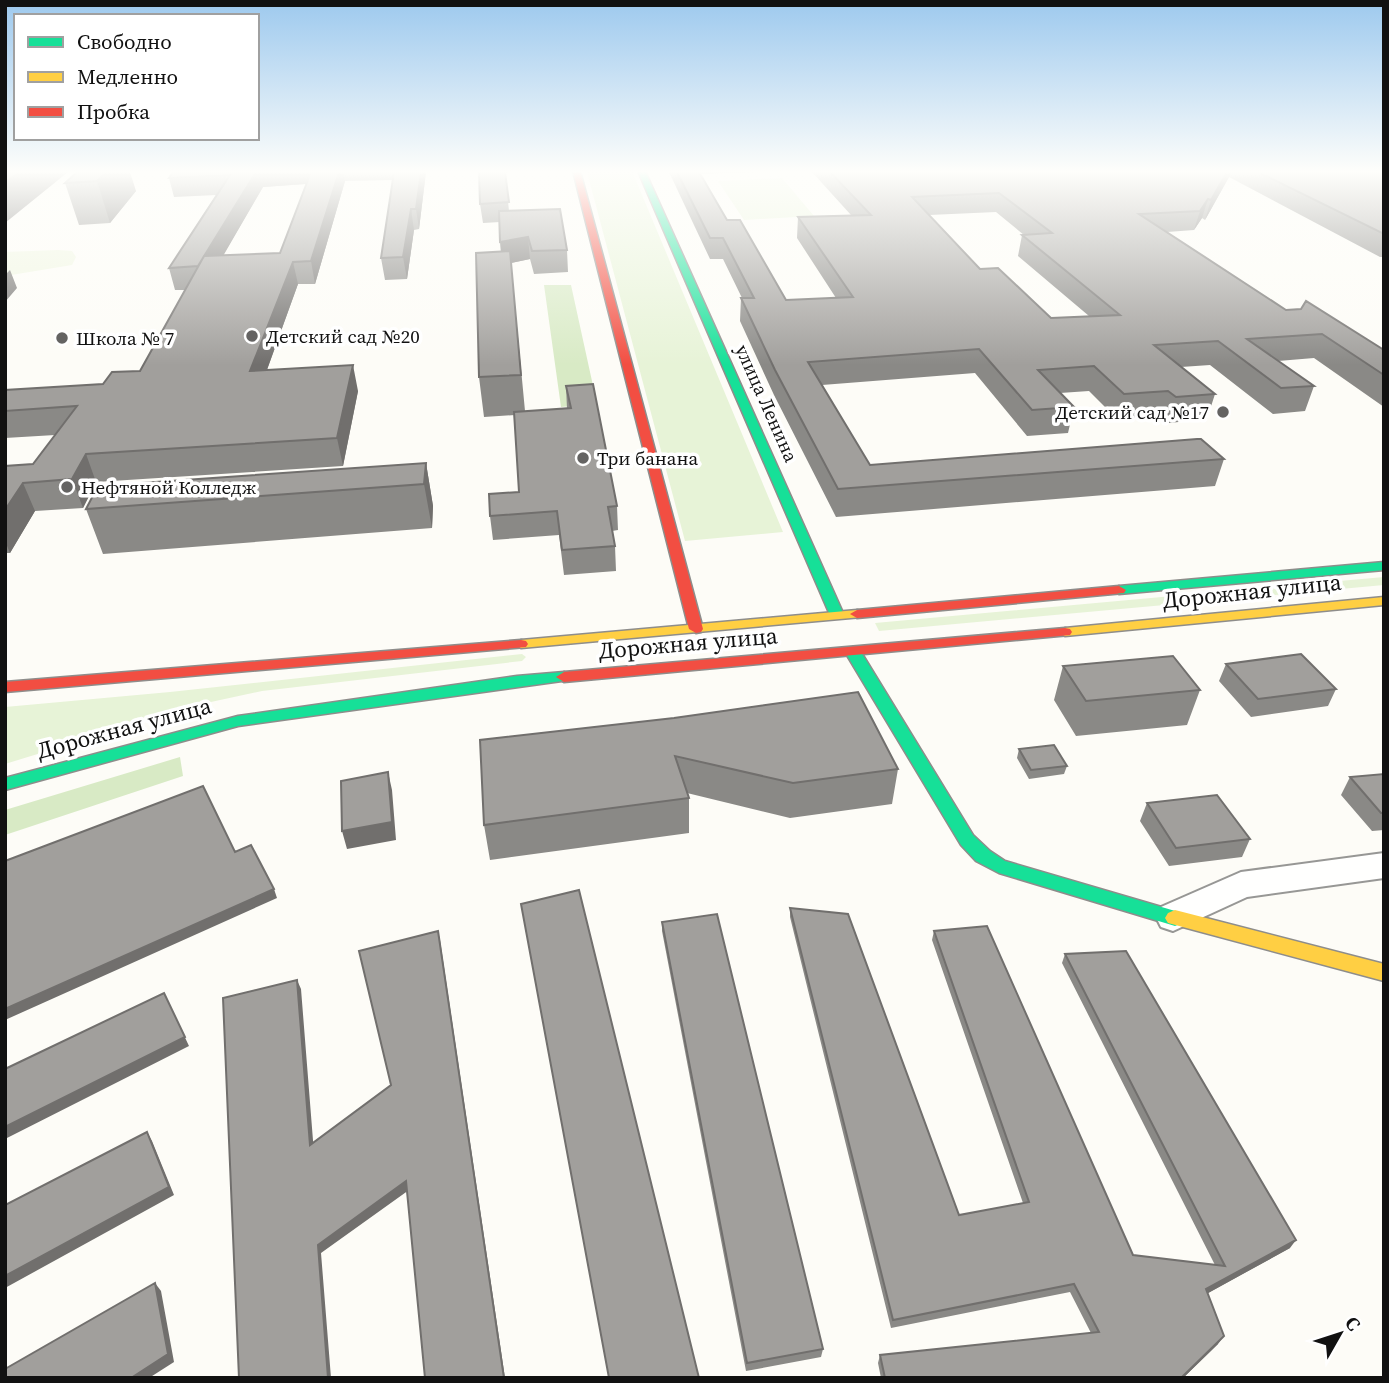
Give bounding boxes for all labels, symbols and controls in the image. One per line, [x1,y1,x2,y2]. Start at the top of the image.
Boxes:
legend [14,14,259,140]
text: Свободно [77,27,172,56]
text: Медленно [77,62,178,91]
text: Пробка [77,97,150,126]
place label: Детский сад №20 [266,323,420,349]
place label: Школа № 7 [76,325,174,351]
marker: Детский сад №20 [244,328,260,344]
marker: Школа № 7 [54,330,70,346]
street label: улица Ленина [729,340,805,466]
place label: Детский сад №17 [1055,399,1209,425]
marker: Детский сад №17 [1215,404,1231,420]
place label: Три банана [597,445,698,471]
marker: Три банана [575,450,591,466]
place label: Нефтяной Колледж [81,474,257,500]
marker: Нефтяной Колледж [59,479,75,495]
street label: Дорожная улица [1161,566,1343,616]
street label: Дорожная улица [597,619,779,667]
street label: Дорожная улица [33,689,215,767]
north arrow [1305,1299,1375,1369]
text: С [1339,1311,1367,1336]

